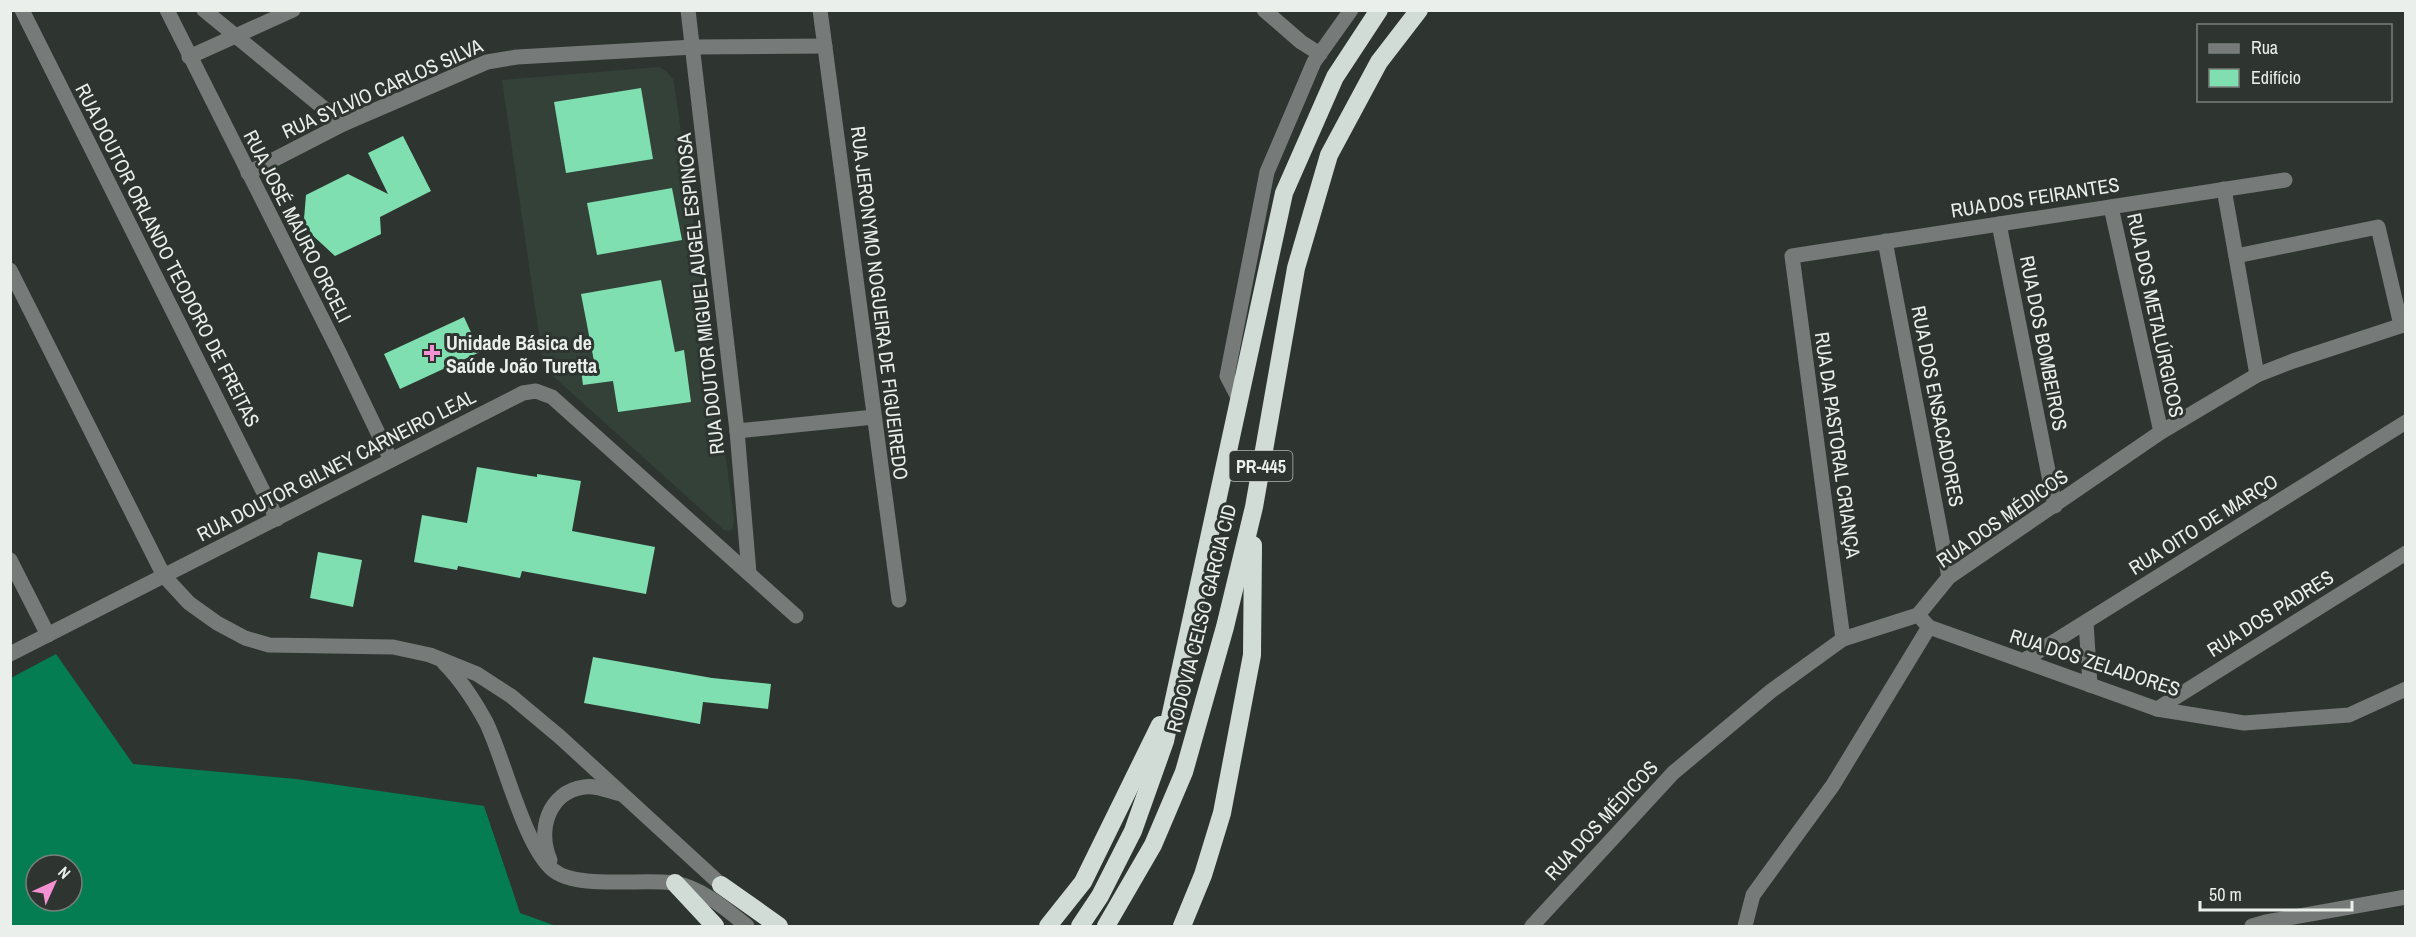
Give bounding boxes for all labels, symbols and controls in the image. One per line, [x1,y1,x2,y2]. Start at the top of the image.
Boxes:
legend [2197,24,2392,102]
street label: RUA SYLVIO CARLOS SILVA [277,32,487,144]
text: Rua [2251,35,2278,60]
text: Edifício [2251,65,2301,90]
street label: RUA DOUTOR ORLANDO TEODORO DE FREITAS [69,79,267,431]
street label: RUA JOSÉ MAURO ORCELI [238,125,358,327]
street label: RUA JERONYMO NOGUEIRA DE FIGUEIREDO [845,125,915,481]
street label: RUA DOUTOR MIGUEL AUGEL ESPINOSA [670,132,730,456]
street label: RUA DOS FEIRANTES [1949,170,2121,224]
street label: RUA DOS METALÚRGICOS [2121,210,2191,420]
street label: RUA DOS BOMBEIROS [2014,253,2074,433]
street label: RUA DOS ENSACADORES [1905,303,1971,509]
place label: Unidade Básica de Saúde João Turetta [446,329,597,379]
street label: RUA DA PASTORAL CRIANÇA [1809,330,1867,560]
marker: Unidade Básica de Saúde João Turetta [423,344,441,362]
street label: RUA DOUTOR GILNEY CARNEIRO LEAL [192,383,480,547]
road number: PR-445 [1230,451,1292,481]
street label: RUA DOS MÉDICOS [1931,462,2073,573]
street label: RUA OITO DE MARÇO [2123,467,2283,581]
street label: RODOVIA CELSO GARCIA CID [1160,501,1242,735]
street label: RUA DOS PADRES [2202,563,2339,663]
street label: RUA DOS ZELADORES [2006,622,2184,702]
street label: RUA DOS MÉDICOS [1538,754,1664,886]
north arrow [24,853,84,913]
text: N [53,861,76,884]
scale bar [2200,874,2352,912]
text: 50 m [2209,882,2242,907]

